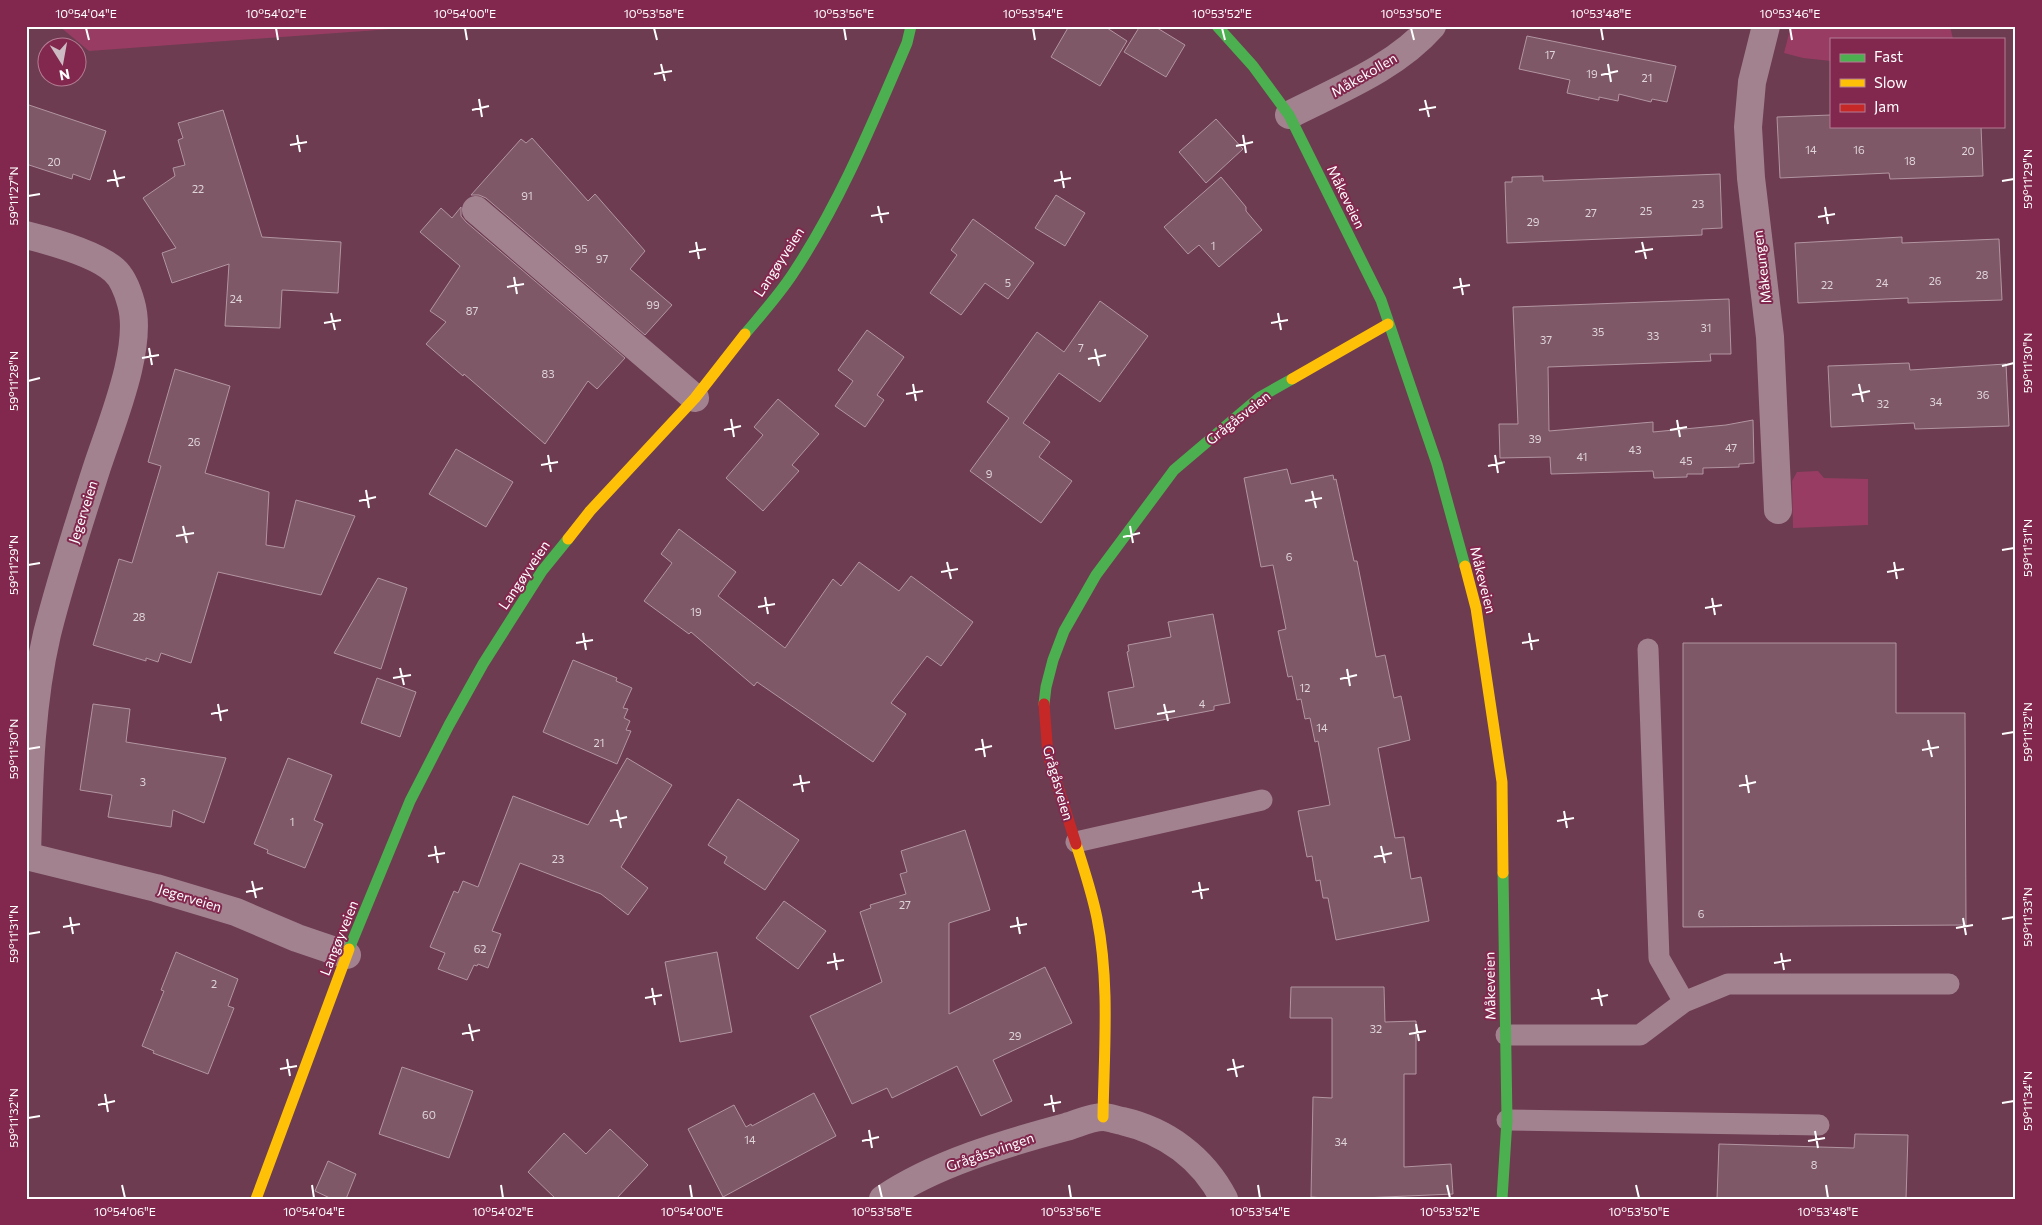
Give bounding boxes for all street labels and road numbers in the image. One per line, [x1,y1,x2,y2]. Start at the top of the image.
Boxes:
street label: Måkekollen [1328,49,1400,100]
street label: Måkeveien [1324,162,1369,231]
street label: Langøyveien [750,224,807,300]
street label: Måkeungen [1749,229,1774,305]
street label: Grågåsveien [1202,387,1273,448]
street label: Jegerveien [64,478,101,545]
street label: Langøyveien [494,537,553,612]
street label: Måkeveien [1467,545,1500,615]
street label: Grågåsveien [1040,743,1077,822]
street label: Jegerveien [156,880,224,915]
street label: Langøyveien [316,898,361,978]
street label: Måkeveien [1480,952,1499,1020]
street label: Grågåssvingen [944,1129,1036,1175]

